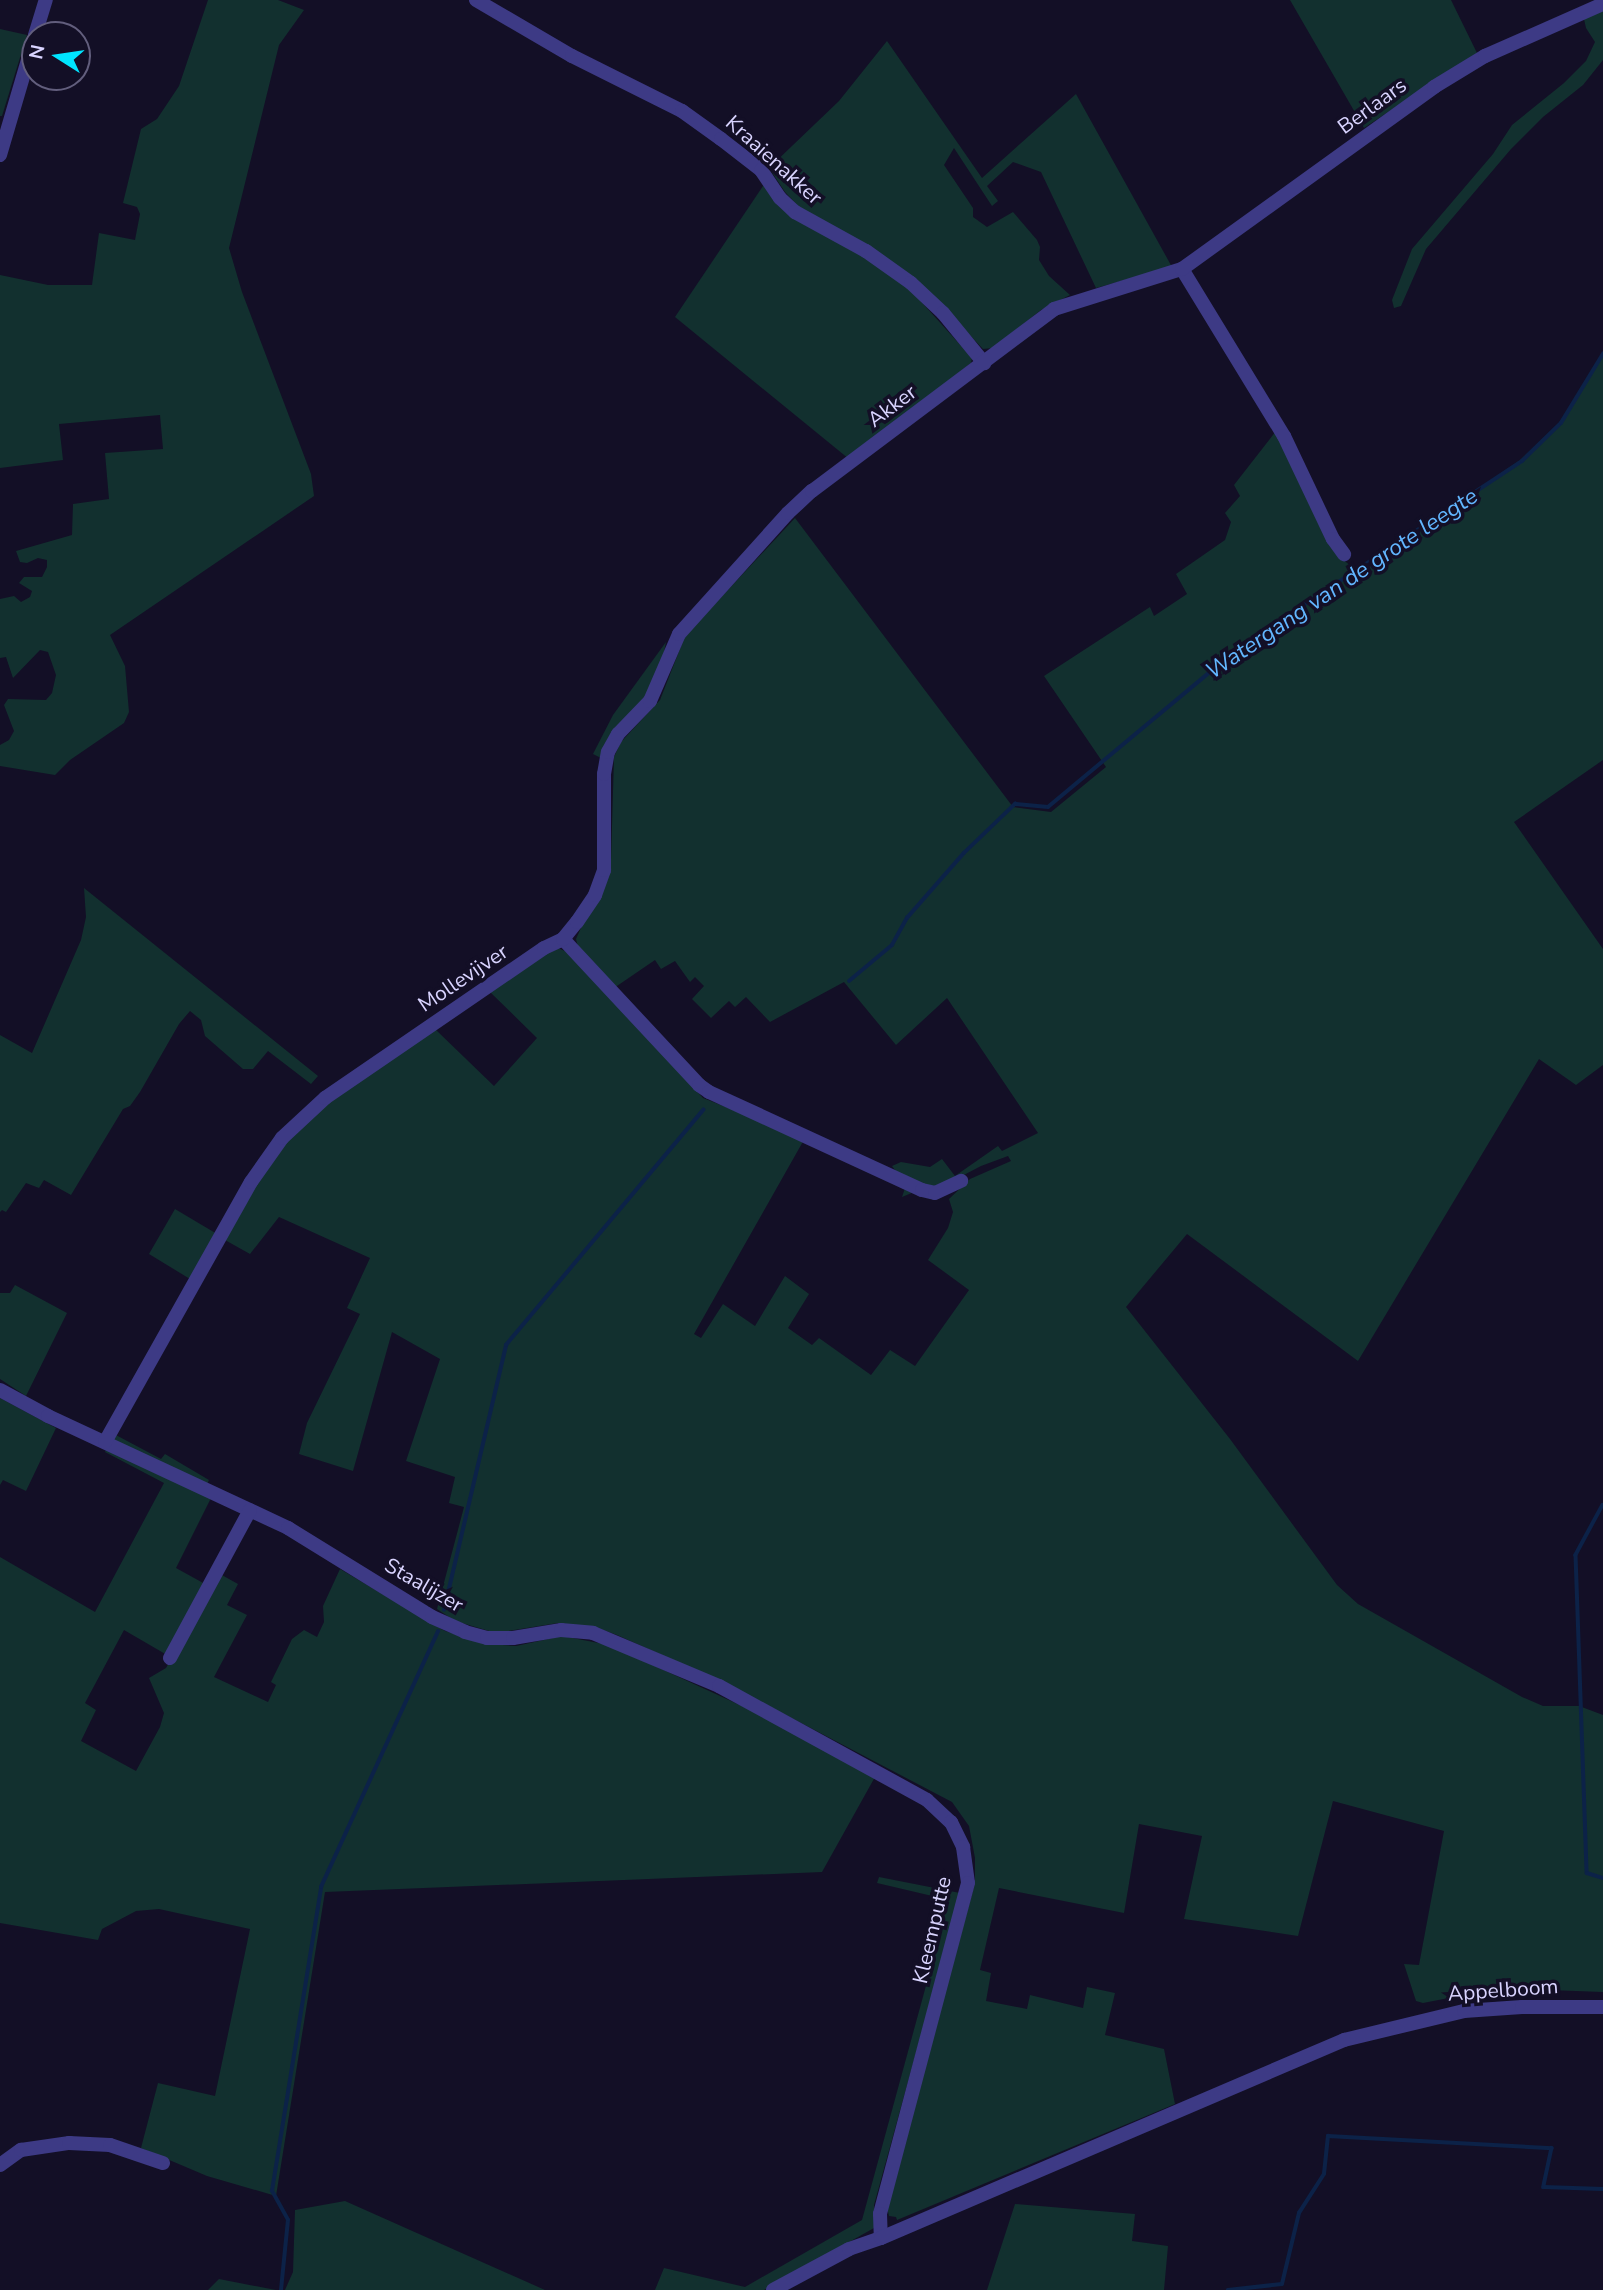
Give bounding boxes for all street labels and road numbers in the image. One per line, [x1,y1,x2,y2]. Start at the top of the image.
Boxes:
street label: Berlaars [1333,73,1411,139]
street label: Kraaienakker [720,110,828,210]
street label: Akker [863,379,921,433]
street label: Mollevijver [413,939,513,1017]
street label: Staalijzer [380,1552,468,1618]
street label: Kleemputte [907,1874,957,1986]
street label: Appelboom [1447,1974,1559,2006]

